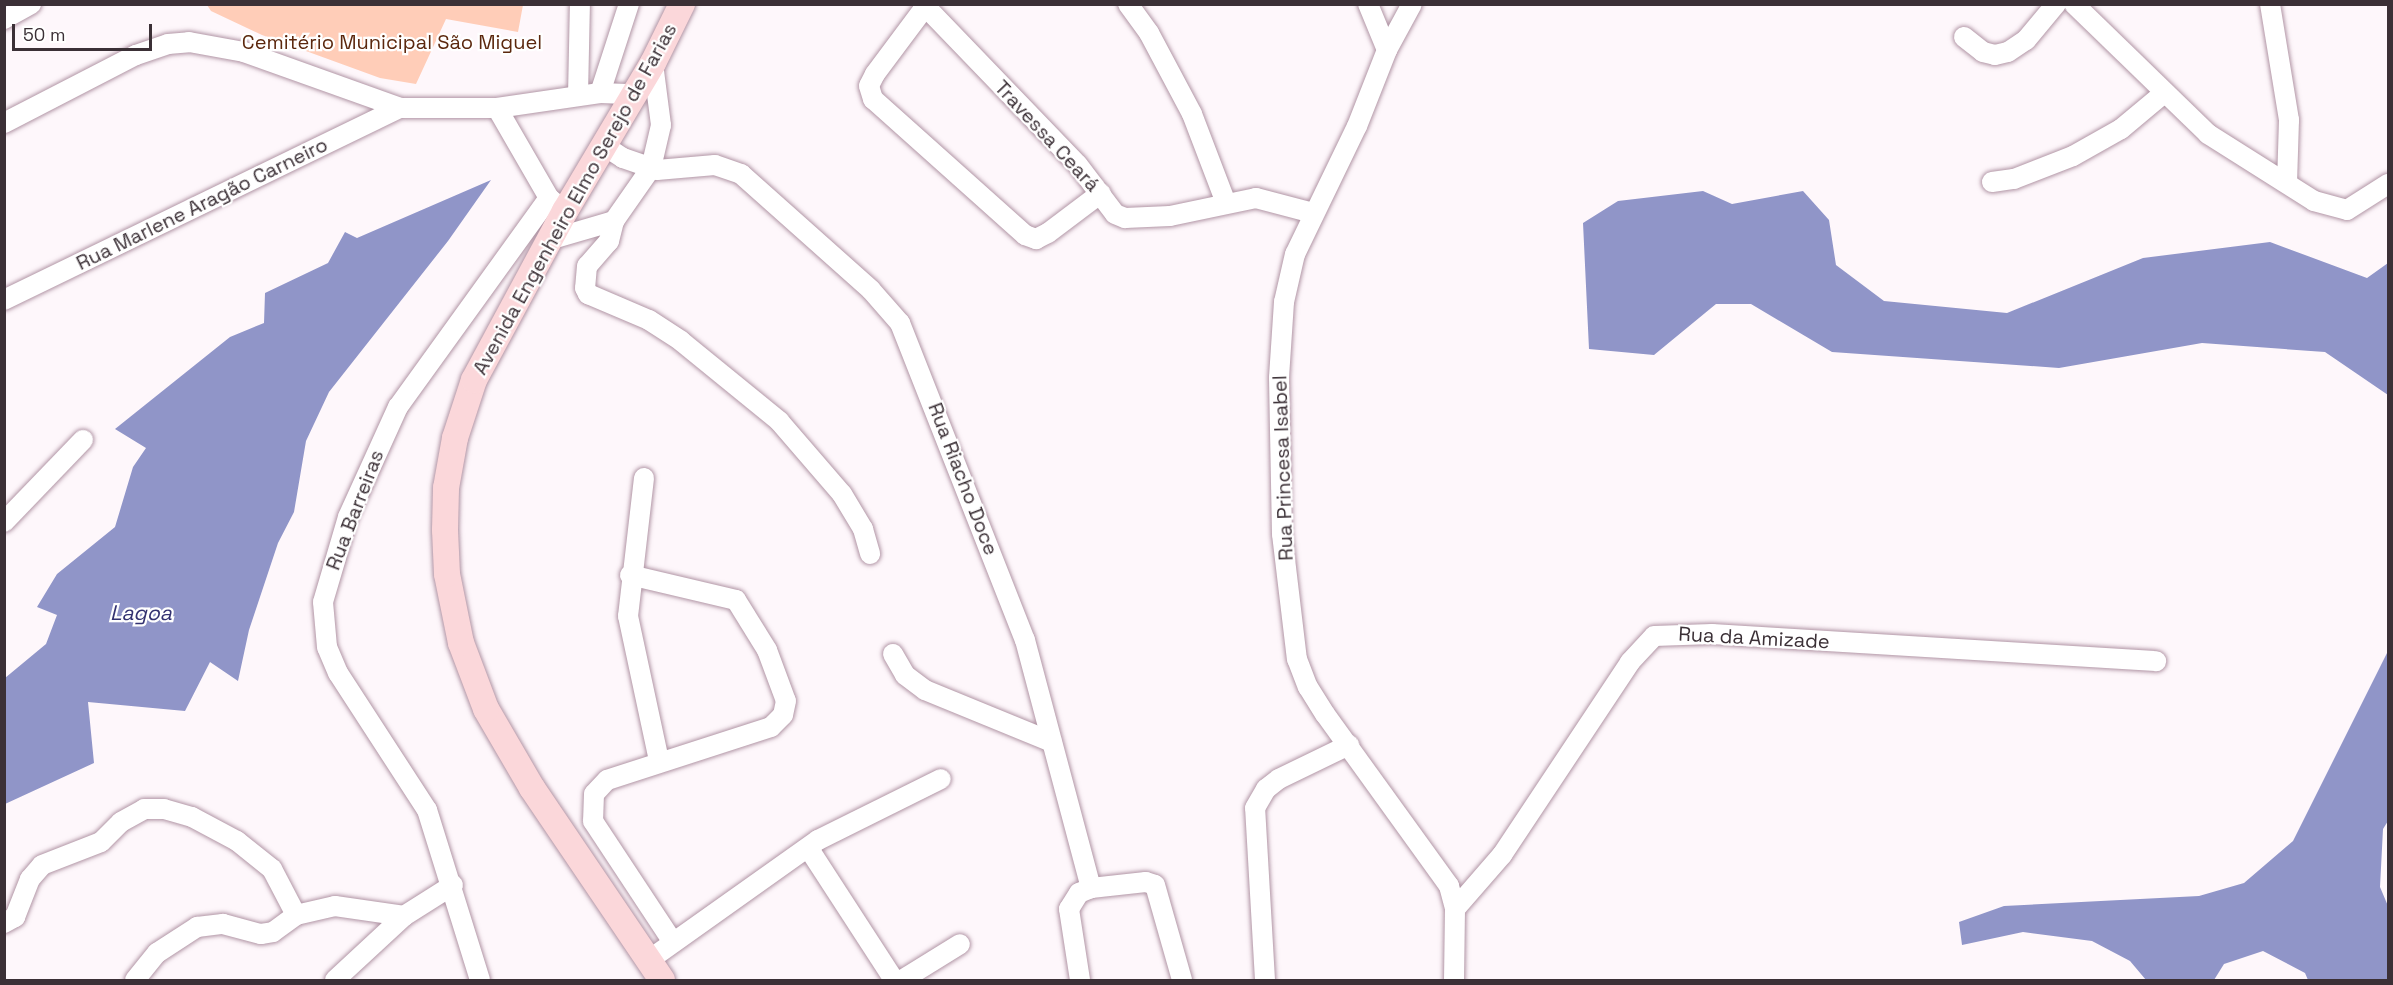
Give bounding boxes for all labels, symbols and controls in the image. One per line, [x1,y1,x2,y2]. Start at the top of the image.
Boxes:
scale bar [15,12,154,50]
street label: Avenida Engenheiro Elmo Serejo de Farias [468,19,682,379]
text: 50 m [23,23,65,46]
park label: Cemitério Municipal São Miguel [242,30,542,54]
street label: Travessa Ceará [989,75,1105,197]
street label: Rua Marlene Aragão Carneiro [72,133,332,275]
street label: Rua Princesa Isabel [1268,375,1298,561]
street label: Rua Riacho Doce [923,399,1003,559]
street label: Rua Barreiras [321,446,389,574]
water label: Lagoa [110,600,172,626]
street label: Rua da Amizade [1677,622,1831,654]

